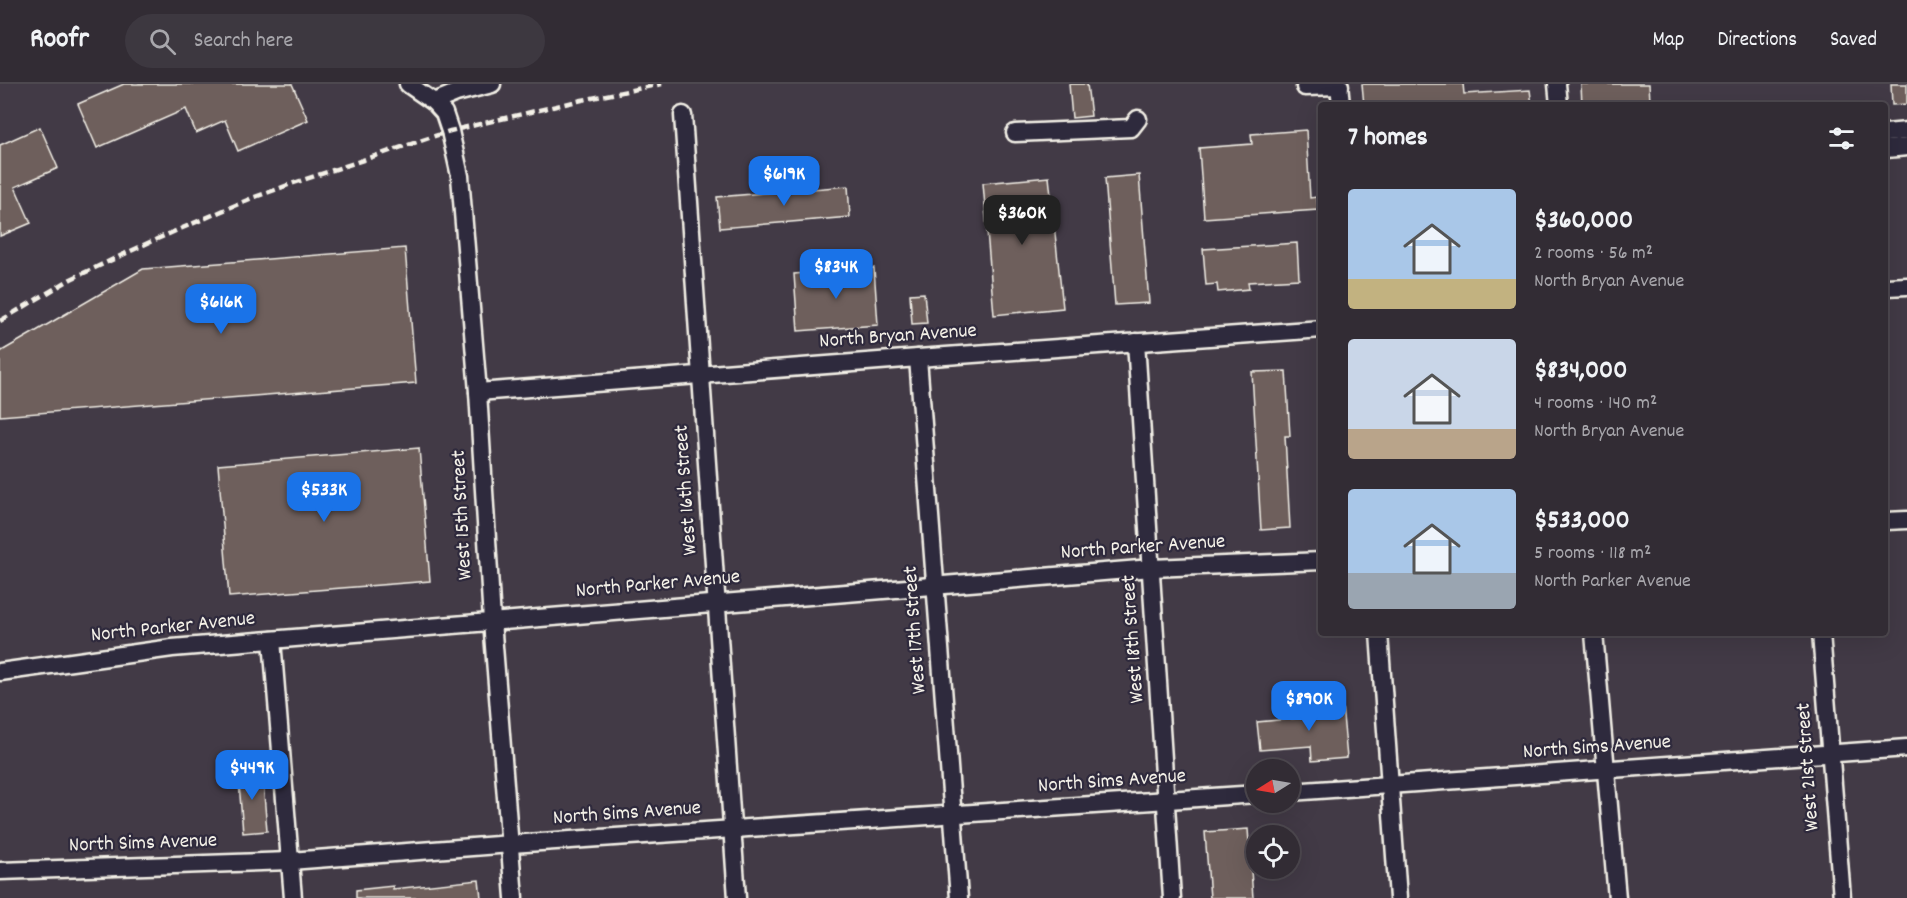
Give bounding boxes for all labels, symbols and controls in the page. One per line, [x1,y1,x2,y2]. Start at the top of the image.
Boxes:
search box [125,14,545,68]
text: Roofr [30,21,89,61]
icon: search [146,25,179,58]
text: Search here [194,26,293,57]
text: Map [1653,26,1684,56]
text: Directions [1717,26,1797,56]
text: Saved [1830,26,1877,56]
text: 7 homes [1348,120,1428,157]
icon: filters [1825,122,1858,155]
pin: $619K [742,156,826,207]
text: $619K [763,161,805,189]
pin: $360K [980,195,1064,246]
text: $360K [998,200,1046,228]
text: $360,000 [1534,203,1633,240]
icon: home [1396,213,1468,285]
text: 2 rooms · 56 m² [1534,240,1653,268]
pin: $834K [794,249,878,300]
text: $834K [814,254,858,282]
text: North Bryan Avenue [1534,268,1684,296]
pin: $616K [179,284,263,335]
text: $616K [199,289,243,317]
street label: North Bryan Avenue [818,317,978,357]
text: $834,000 [1534,353,1627,390]
icon: home [1396,363,1468,435]
text: 4 rooms · 140 m² [1534,390,1657,418]
text: North Bryan Avenue [1534,418,1684,446]
street label: West 16th Street [667,423,707,556]
street label: West 15th Street [445,449,481,581]
pin: $533K [282,472,366,523]
text: $533K [301,477,347,505]
text: $533,000 [1534,503,1630,540]
icon: home [1396,513,1468,585]
street label: North Parker Avenue [1060,527,1226,569]
text: 5 rooms · 118 m² [1534,540,1651,568]
street label: North Parker Avenue [575,563,741,607]
street label: West 17th Street [897,565,935,695]
text: North Parker Avenue [1534,568,1691,596]
street label: West 18th Street [1115,573,1153,704]
street label: North Parker Avenue [90,604,256,652]
pin: $890K [1267,681,1351,732]
text: $890K [1285,686,1333,714]
street label: West 21st Street [1790,701,1828,832]
street label: North Sims Avenue [1522,728,1672,768]
pin: $449K [210,750,294,801]
text: $449K [229,755,275,783]
north arrow [1246,759,1300,813]
map controls [1246,759,1300,879]
street label: North Sims Avenue [1037,762,1187,802]
street label: North Sims Avenue [552,794,702,834]
button: locate [1246,825,1300,879]
street label: North Sims Avenue [68,826,218,862]

